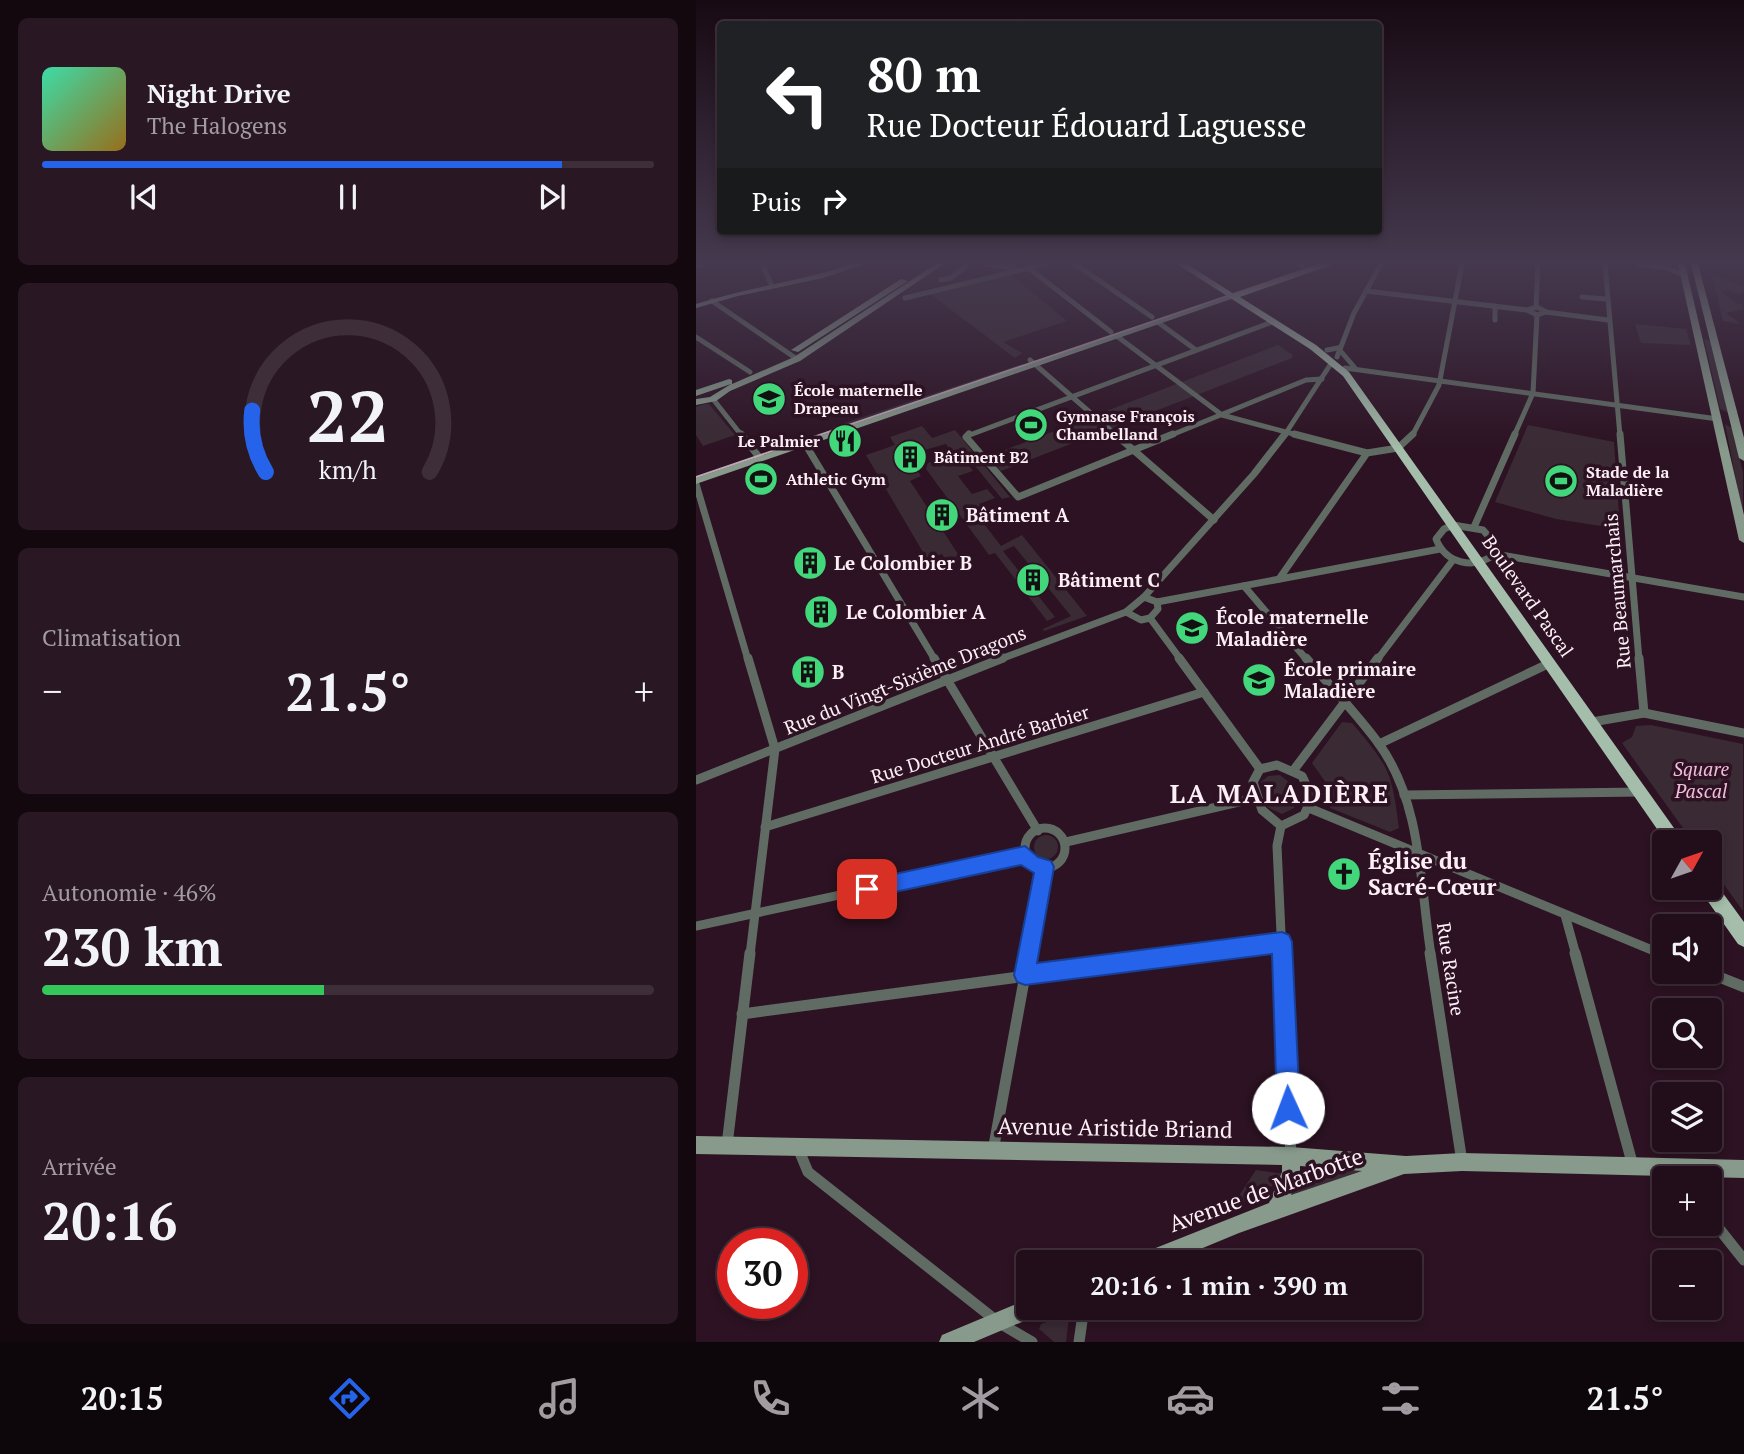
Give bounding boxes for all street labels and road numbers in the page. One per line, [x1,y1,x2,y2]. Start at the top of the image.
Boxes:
street label: Rue Beaumarchais [1597,512,1636,670]
street label: Boulevard Pascal [1477,530,1580,661]
street label: Rue du Vingt-Sixième Dragons [780,619,1030,740]
street label: Rue Docteur André Barbier [868,698,1093,789]
street label: Rue Racine [1432,920,1471,1017]
street label: Avenue Aristide Briand [997,1110,1233,1145]
street label: Avenue de Marbotte [1164,1140,1367,1239]

